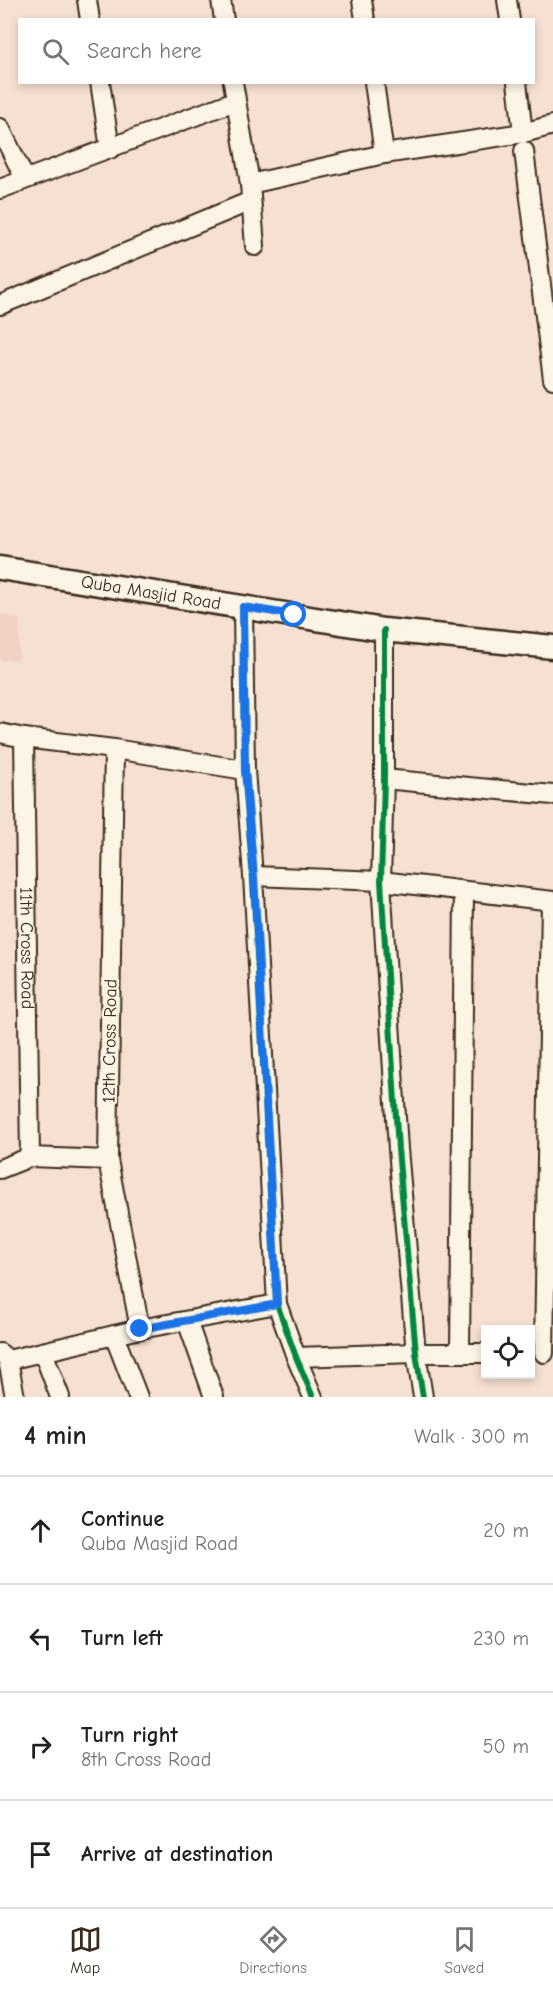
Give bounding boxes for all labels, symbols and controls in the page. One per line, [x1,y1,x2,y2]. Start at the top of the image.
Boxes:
search box [18,18,535,84]
icon: search [39,35,72,68]
text: Search here [87,38,202,64]
street label: Quba Masjid Road [79,571,223,614]
route start [280,601,306,627]
street label: 11th Cross Road [16,887,38,1009]
street label: 12th Cross Road [98,979,122,1103]
route end [126,1315,152,1341]
map controls [481,1325,535,1379]
button: locate [481,1325,535,1379]
text: 4 min [24,1421,87,1451]
text: Walk · 300 m [414,1425,529,1448]
text: Continue [81,1506,164,1532]
icon: ahead [24,1514,57,1547]
text: 20 m [483,1519,529,1542]
text: Quba Masjid Road [81,1532,238,1555]
icon: left [24,1622,57,1655]
text: Turn left [81,1625,163,1651]
text: 230 m [473,1627,529,1650]
text: Turn right [81,1722,178,1748]
icon: right [24,1730,57,1763]
text: 50 m [483,1735,529,1758]
text: 8th Cross Road [81,1748,211,1771]
icon: arrive [24,1838,57,1871]
text: Arrive at destination [81,1841,273,1867]
tab: Map [69,1923,102,1977]
tab: Directions [239,1923,307,1977]
tab: Saved [444,1923,484,1977]

